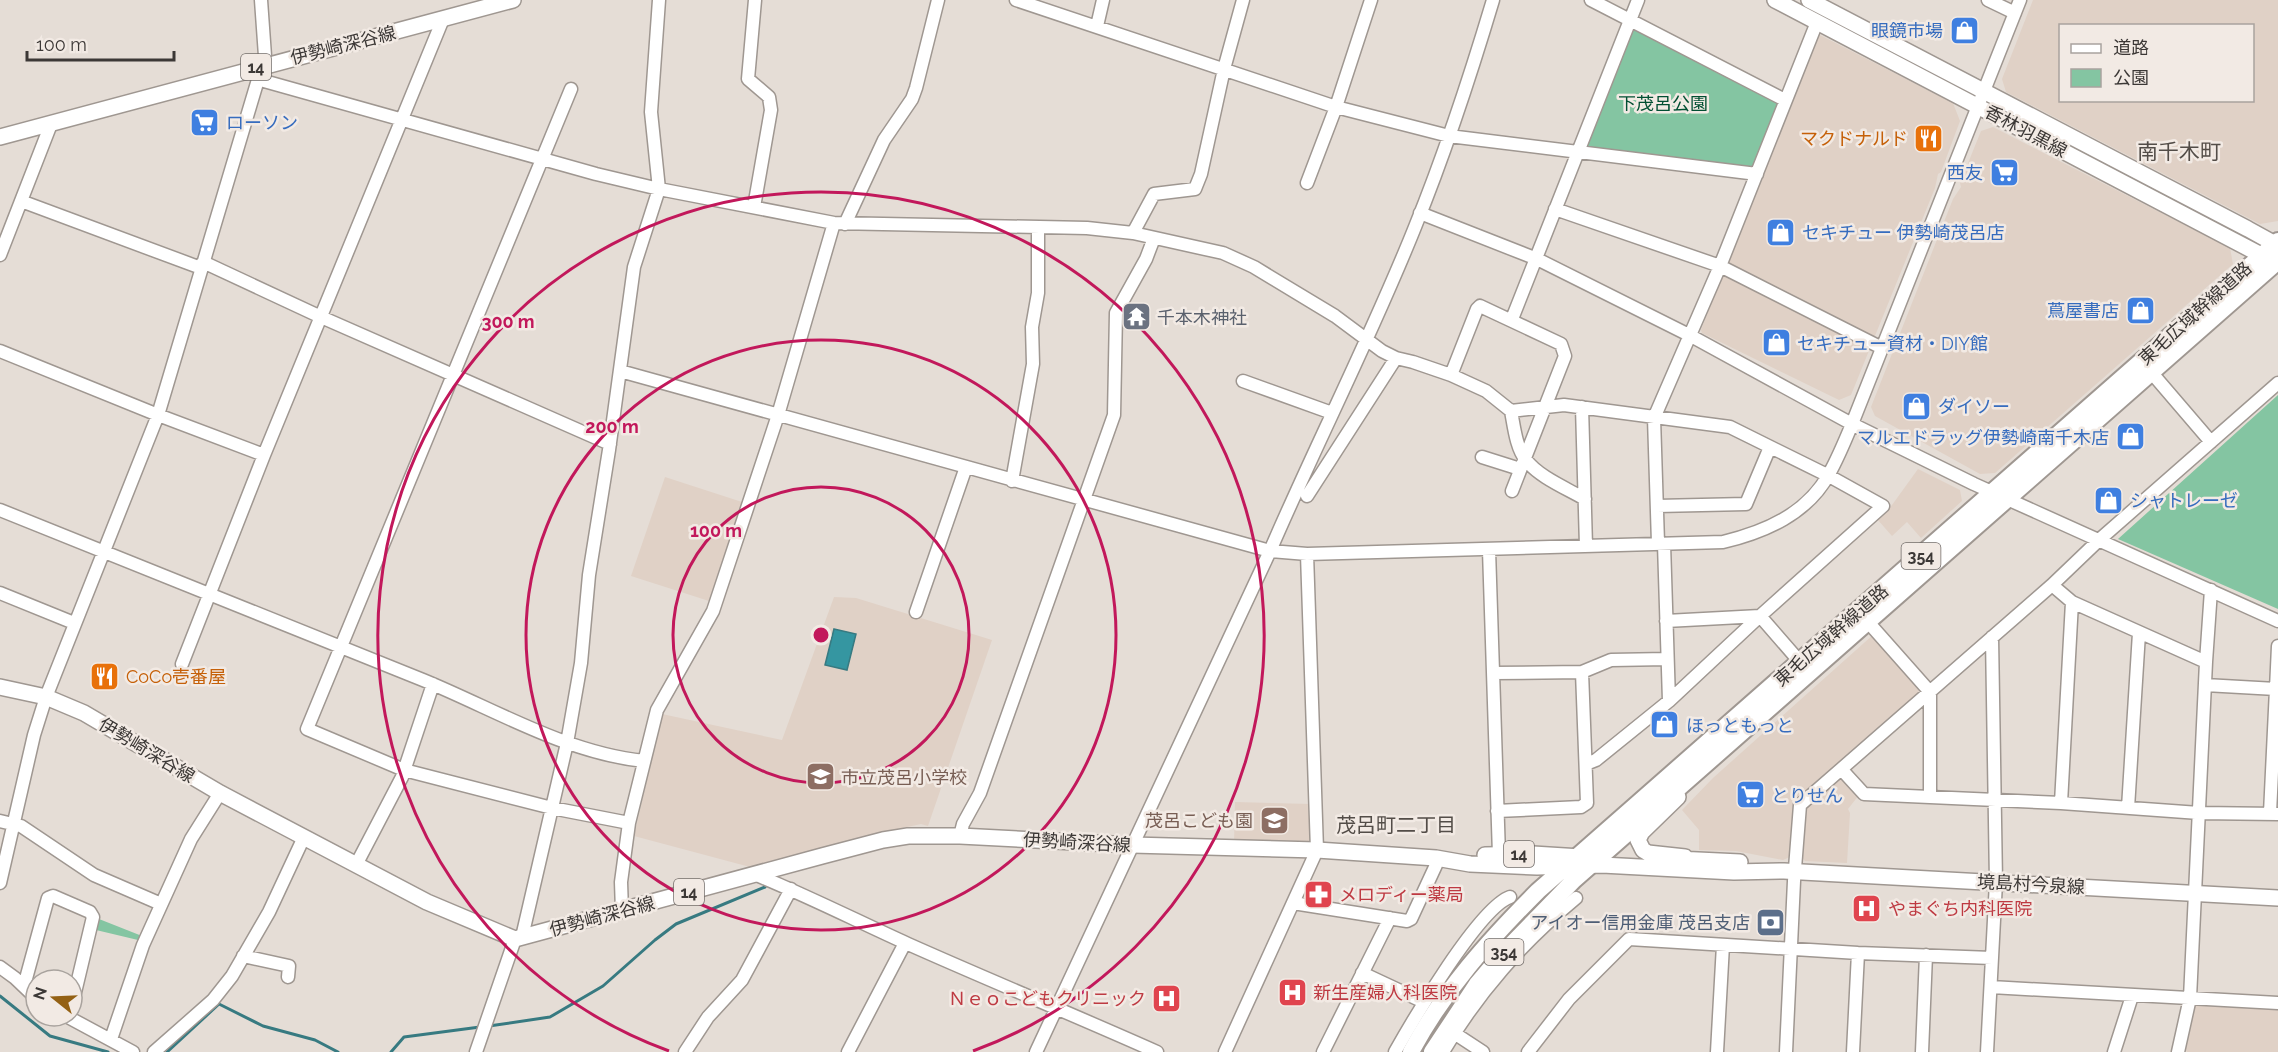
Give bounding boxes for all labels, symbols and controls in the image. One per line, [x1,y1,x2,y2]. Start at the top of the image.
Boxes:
shop icon: 眼鏡市場 [1948,14,1980,46]
place label: 眼鏡市場 [1871,20,1943,41]
street label: 伊勢崎深谷線 [288,22,398,68]
scale bar [27,24,174,62]
legend [2059,24,2254,102]
text: 100 m [36,34,87,55]
text: 道路 [2113,37,2149,58]
road number: 14 [241,54,271,80]
text: 公園 [2113,67,2149,88]
park label: 下茂呂公園 [1618,93,1708,114]
street label: 香林羽黒線 [1981,101,2071,161]
supermarket icon: ローソン [189,106,221,138]
place label: ローソン [226,112,298,133]
restaurant icon: マクドナルド [1913,122,1945,154]
place label: マクドナルド [1800,128,1908,149]
district label: 南千木町 [2137,139,2221,164]
supermarket icon: 西友 [1988,156,2020,188]
place label: 西友 [1947,162,1983,183]
shop icon: セキチュー 伊勢崎茂呂店 [1765,216,1797,248]
place label: セキチュー 伊勢崎茂呂店 [1802,222,2005,243]
street label: 東毛広域幹線道路 [2134,257,2256,369]
shop icon: 蔦屋書店 [2124,294,2156,326]
place label: 蔦屋書店 [2047,300,2119,321]
temple icon: 千本木神社 [1120,301,1152,333]
place label: 千本木神社 [1157,307,1247,328]
text: 300 m [481,311,535,332]
shop icon: セキチュー資材・DIY館 [1760,327,1792,359]
place label: セキチュー資材・DIY館 [1797,333,1988,354]
shop icon: ダイソー [1901,390,1933,422]
place label: ダイソー [1938,396,2010,417]
text: 200 m [585,416,639,437]
shop icon: マルエドラッグ伊勢崎南千木店 [2114,421,2146,453]
place label: マルエドラッグ伊勢崎南千木店 [1857,427,2109,448]
shop icon: シャトレーゼ [2093,484,2125,516]
place label: シャトレーゼ [2130,490,2238,511]
text: 100 m [690,520,742,541]
road number: 354 [1902,543,1940,569]
street label: 東毛広域幹線道路 [1770,580,1892,690]
centre of rings [811,625,831,645]
restaurant icon: CoCo壱番屋 [89,660,121,692]
place label: CoCo壱番屋 [126,666,226,687]
shop icon: ほっともっと [1649,709,1681,741]
street label: 伊勢崎深谷線 [95,713,199,787]
place label: ほっともっと [1686,715,1794,736]
school or university icon: 市立茂呂小学校 [804,761,836,793]
place label: 市立茂呂小学校 [841,767,967,788]
supermarket icon: とりせん [1734,779,1766,811]
place label: とりせん [1771,785,1843,806]
school or university icon: 茂呂こども園 [1258,804,1290,836]
place label: 茂呂こども園 [1145,810,1253,831]
district label: 茂呂町二丁目 [1336,813,1456,837]
street label: 伊勢崎深谷線 [1023,829,1131,855]
road number: 14 [1504,841,1534,867]
street label: 境島村今泉線 [1977,871,2085,897]
pharmacy icon: メロディー薬局 [1302,878,1334,910]
road number: 14 [674,879,704,905]
place label: メロディー薬局 [1339,884,1464,905]
street label: 伊勢崎深谷線 [547,892,657,940]
hospital icon: やまぐち内科医院 [1851,892,1883,924]
place label: やまぐち内科医院 [1888,898,2032,919]
bank icon: アイオー信用金庫 茂呂支店 [1755,906,1787,938]
place label: アイオー信用金庫 茂呂支店 [1530,912,1750,933]
road number: 354 [1484,939,1524,965]
north arrow [24,968,84,1028]
hospital icon: 新生産婦人科医院 [1276,976,1308,1008]
hospital icon: Ｎｅｏこどもクリニック [1151,982,1183,1014]
place label: 新生産婦人科医院 [1313,982,1457,1003]
text: N [29,985,51,1002]
place label: Ｎｅｏこどもクリニック [948,988,1146,1009]

